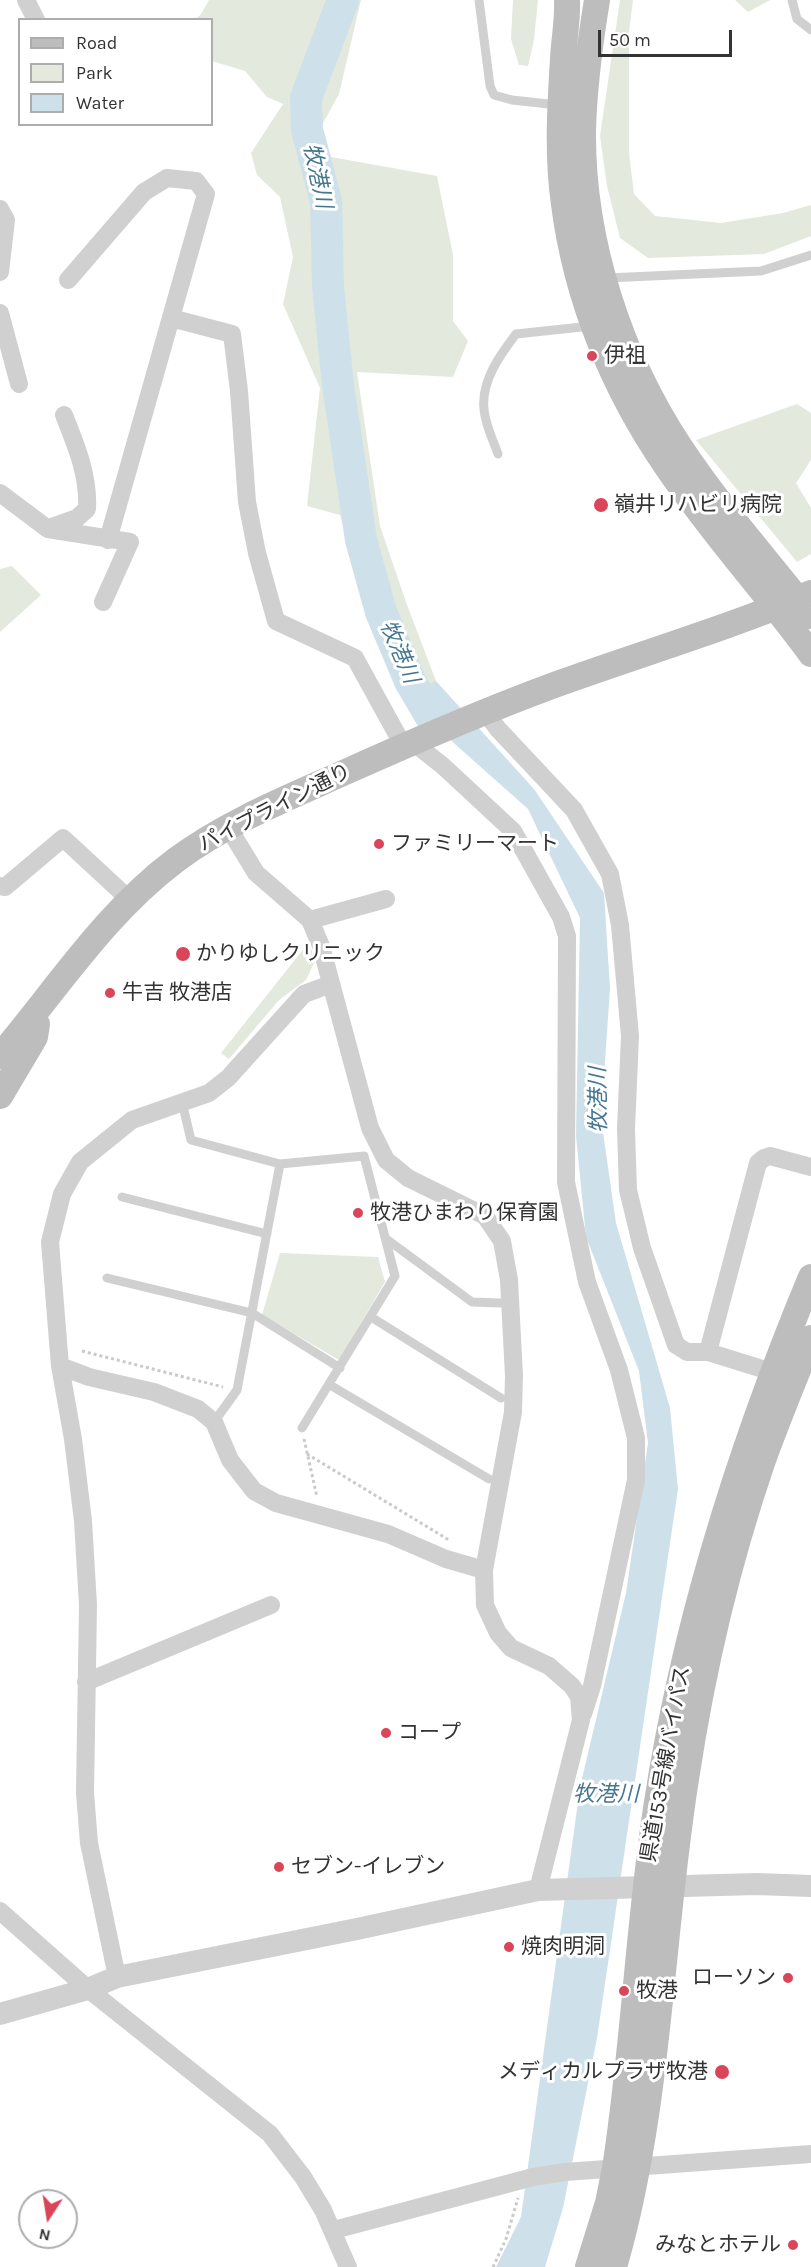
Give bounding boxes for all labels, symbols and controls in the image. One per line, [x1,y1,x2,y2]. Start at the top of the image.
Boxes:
legend [18,18,213,126]
scale bar [601,18,734,56]
text: 50 m [609,29,651,51]
text: Road [76,32,117,54]
text: Park [76,62,113,84]
text: Water [76,92,124,114]
water label: 牧港川 [297,141,337,211]
place label: 伊祖 [604,343,646,369]
marker: 伊祖 [585,349,599,363]
place label: 嶺井リハビリ病院 [614,492,782,518]
marker: 嶺井リハビリ病院 [592,496,610,514]
water label: 牧港川 [374,616,424,688]
street label: パイプライン通り [194,759,356,857]
place label: ファミリーマート [391,831,559,857]
marker: ファミリーマート [372,837,386,851]
place label: かりゆしクリニック [196,941,385,967]
marker: かりゆしクリニック [174,945,192,963]
place label: 牛吉 牧港店 [122,980,232,1006]
marker: 牛吉 牧港店 [103,986,117,1000]
water label: 牧港川 [585,1067,613,1133]
place label: 牧港ひまわり保育園 [370,1200,559,1226]
marker: 牧港ひまわり保育園 [351,1206,365,1220]
street label: 県道153号線バイパス [636,1664,696,1864]
place label: コープ [398,1720,461,1746]
marker: コープ [379,1726,393,1740]
water label: 牧港川 [573,1782,639,1808]
place label: セブン-イレブン [291,1854,445,1880]
marker: セブン-イレブン [272,1860,286,1874]
place label: 焼肉明洞 [521,1934,605,1960]
marker: 焼肉明洞 [502,1940,516,1954]
place label: ローソン [692,1965,776,1991]
marker: ローソン [781,1971,795,1985]
place label: 牧港 [636,1978,678,2004]
marker: 牧港 [617,1984,631,1998]
place label: メディカルプラザ牧港 [498,2059,708,2085]
marker: メディカルプラザ牧港 [713,2063,731,2081]
north arrow [18,2189,78,2249]
text: N [37,2225,52,2246]
place label: みなとホテル [655,2232,781,2258]
marker: みなとホテル [786,2238,800,2252]

